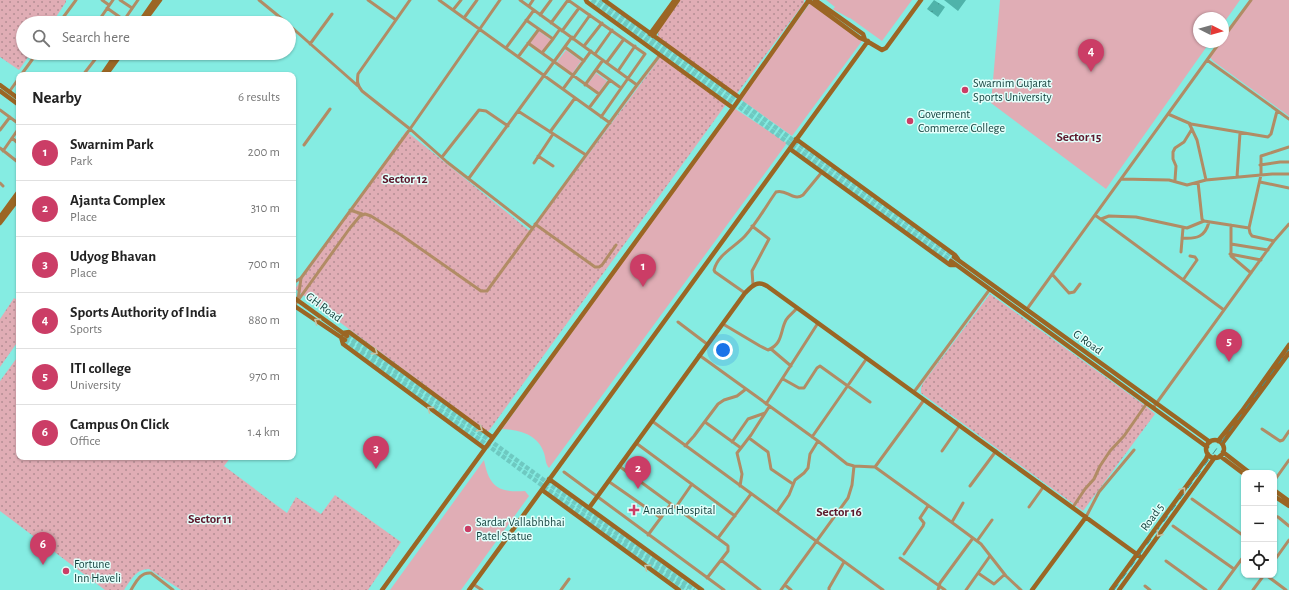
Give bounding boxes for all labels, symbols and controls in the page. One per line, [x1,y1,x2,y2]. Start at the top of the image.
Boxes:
north arrow [1193,12,1229,48]
search box [16,16,296,60]
icon: search [30,27,52,49]
text: Search here [62,30,130,45]
pin: 4 [1078,39,1104,72]
place label: Swarnim Gujarat Sports University [973,77,1052,104]
marker: Swarnim Gujarat Sports University [960,85,970,95]
text: Nearby [32,89,82,106]
text: 6 results [238,91,280,104]
place label: Goverment Commerce College [918,108,1005,134]
marker: Goverment Commerce College [905,116,915,126]
district label: Sector 15 [1057,131,1102,144]
text: Swarnim Park [70,137,154,152]
text: 1 [43,146,47,159]
text: 200 m [248,146,280,159]
text: Park [70,155,92,168]
district label: Sector 12 [382,173,428,186]
text: Ajanta Complex [70,193,166,208]
text: 2 [42,202,48,215]
text: 310 m [251,202,280,215]
text: Place [70,211,97,224]
text: Udyog Bhavan [70,249,156,264]
pin: 1 [630,254,656,287]
text: 3 [42,258,48,271]
text: 700 m [248,258,280,271]
text: Place [70,267,97,280]
street label: GH Road [304,290,344,324]
text: Sports Authority of India [70,305,217,320]
text: 4 [42,314,48,327]
text: 880 m [248,314,280,327]
one-way arrow [314,318,321,326]
text: Sports [70,323,102,336]
street label: G Road [1071,327,1105,357]
pin: 5 [1216,329,1242,362]
your location [713,340,733,360]
one-way arrow [371,347,378,354]
text: ITI college [70,361,131,376]
text: 5 [42,370,48,383]
text: 970 m [249,370,280,383]
text: University [70,379,121,392]
one-way arrow [428,406,435,413]
text: Campus On Click [70,417,169,432]
one-way arrow [476,424,483,431]
text: 6 [42,426,48,439]
text: 1.4 km [248,426,280,439]
text: Office [70,435,100,448]
pin: 3 [363,436,389,469]
pin: 2 [625,456,651,489]
map controls [1241,470,1277,578]
button: + [1241,470,1277,506]
one-way arrow [1179,488,1186,495]
street label: Road 5 [1138,501,1166,533]
marker: Anand Hospital [628,504,640,516]
place label: Anand Hospital [643,504,715,516]
district label: Sector 16 [816,506,862,519]
button: − [1241,506,1277,542]
district label: Sector 11 [188,513,232,526]
place label: Sardar Vallabhbhai Patel Statue [476,516,565,542]
marker: Sardar Vallabhbhai Patel Statue [463,524,473,534]
one-way arrow [1157,530,1164,537]
pin: 6 [30,532,56,565]
button: locate [1241,542,1277,578]
place label: Fortune Inn Haveli [74,558,121,584]
one-way arrow [645,565,652,572]
marker: Fortune Inn Haveli [61,566,71,576]

